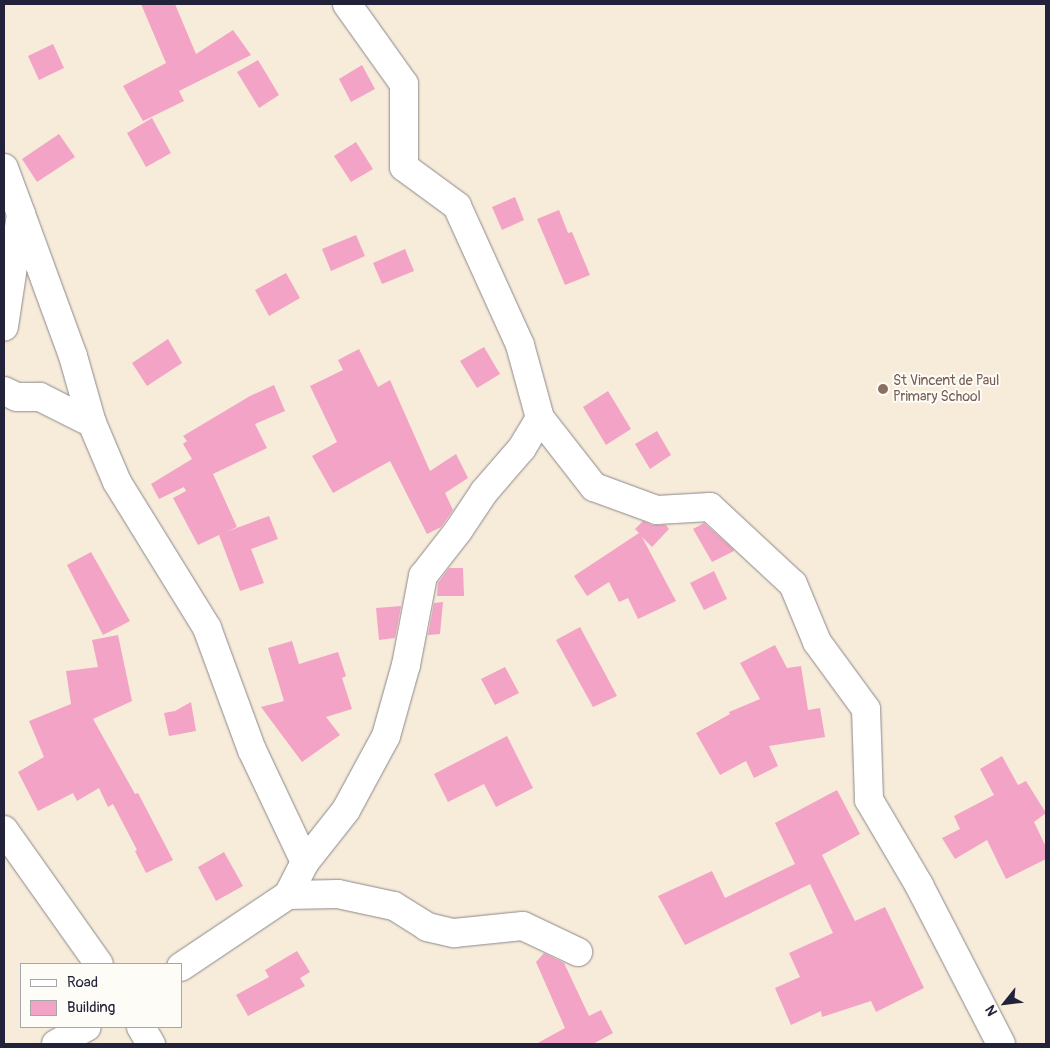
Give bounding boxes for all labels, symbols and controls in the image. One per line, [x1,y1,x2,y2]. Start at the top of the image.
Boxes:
place label: St Vincent de Paul Primary School [893,373,999,406]
marker: St Vincent de Paul Primary School [877,383,889,395]
legend [20,963,182,1028]
text: Road [67,973,98,992]
north arrow [980,978,1030,1028]
text: Building [67,998,115,1017]
text: N [982,1002,1001,1019]

